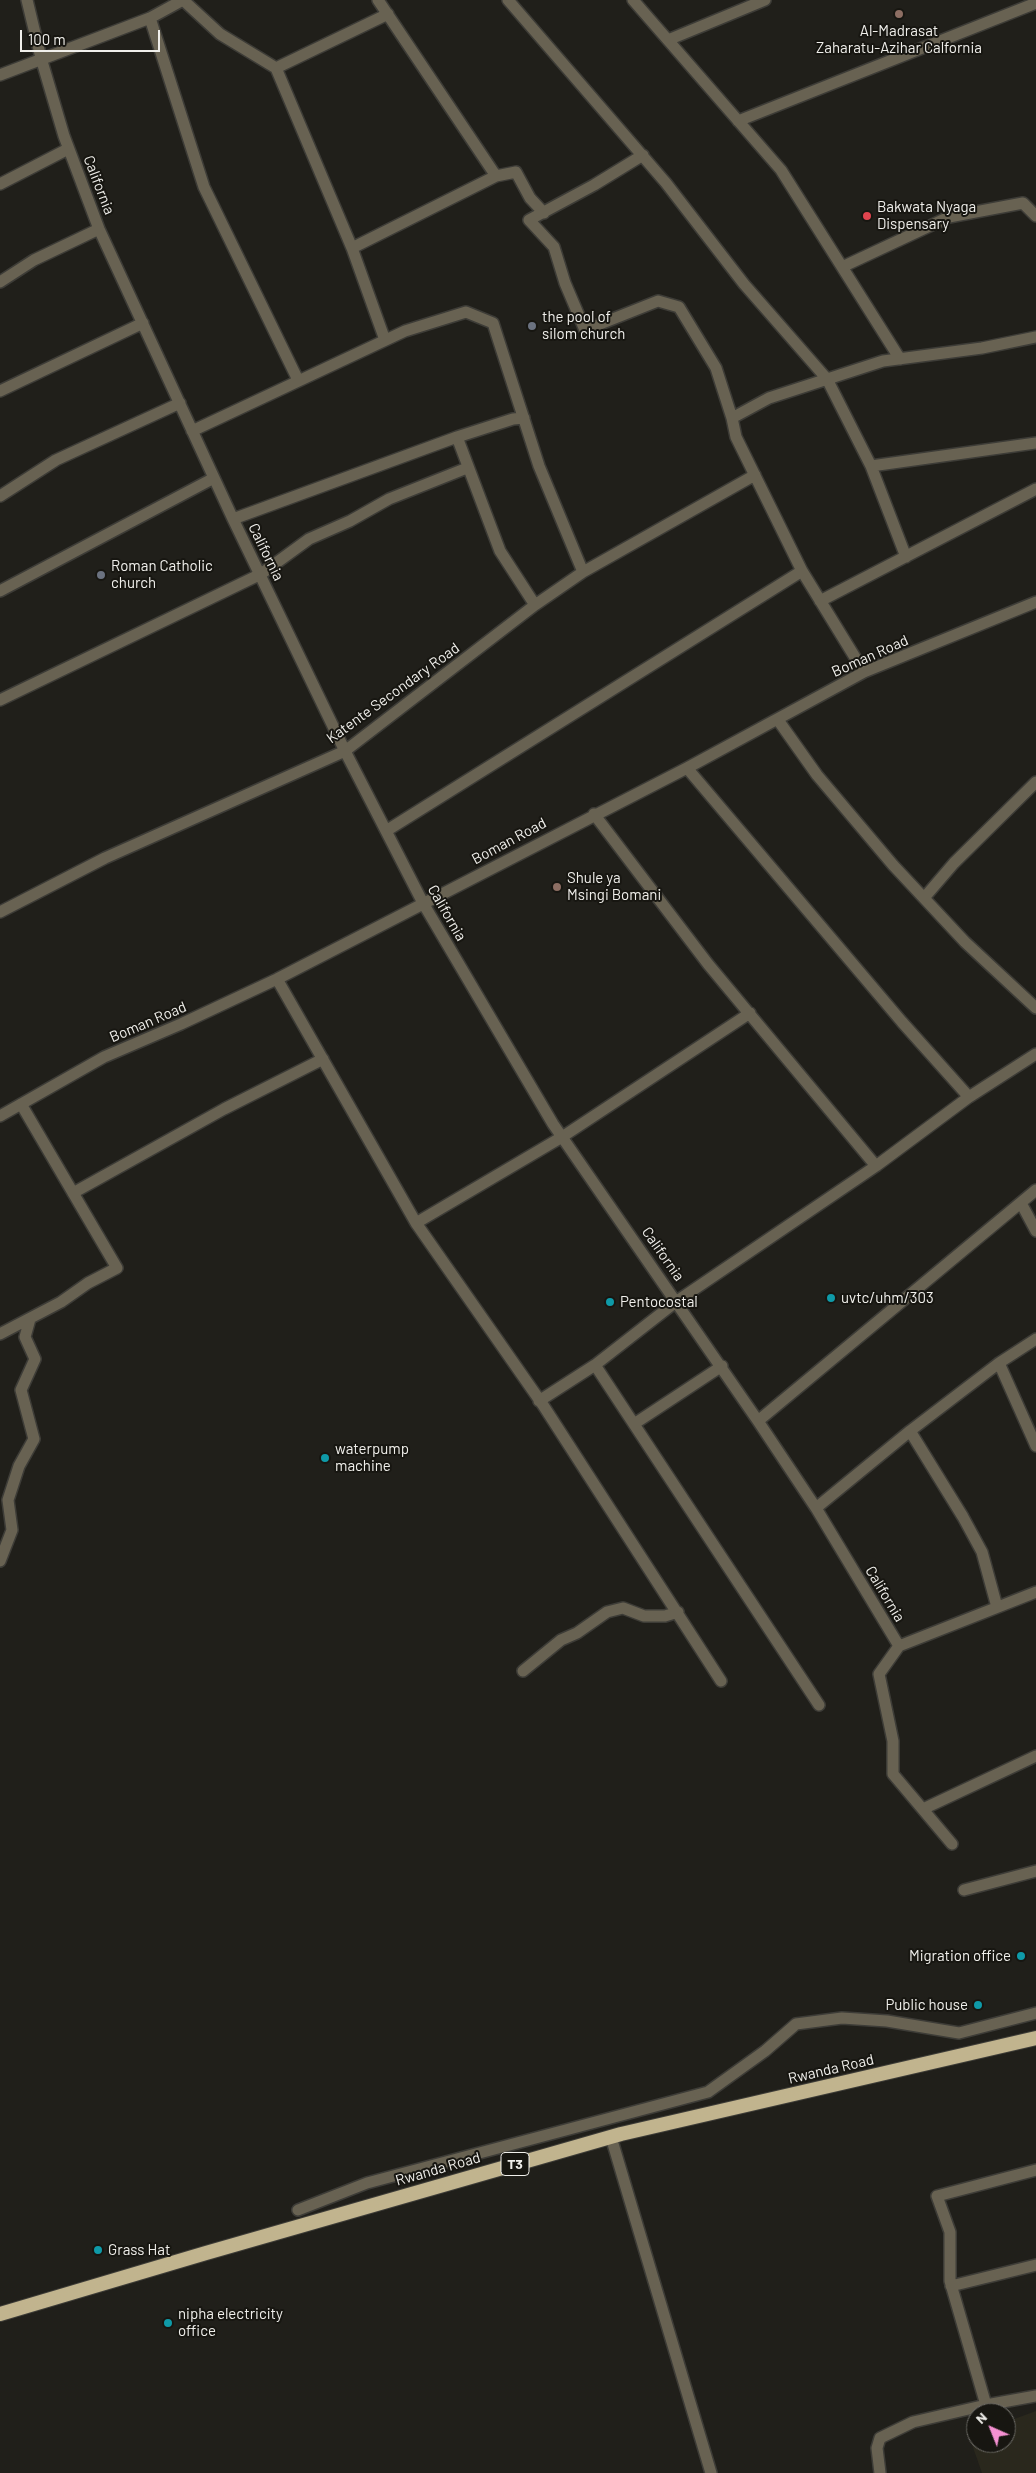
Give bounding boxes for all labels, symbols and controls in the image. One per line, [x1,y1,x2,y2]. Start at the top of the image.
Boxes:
marker: Al-Madrasat Zaharatu-Azihar Calfornia [893,8,905,20]
scale bar [22,20,162,52]
place label: Al-Madrasat Zaharatu-Azihar Calfornia [816,22,982,57]
text: 100 m [28,30,66,48]
street label: California [80,153,118,217]
place label: Bakwata Nyaga Dispensary [877,198,976,233]
marker: Bakwata Nyaga Dispensary [861,210,873,222]
place label: the pool of silom church [542,308,625,343]
marker: the pool of silom church [526,320,538,332]
street label: California [244,520,288,584]
place label: Roman Catholic church [111,557,213,592]
marker: Roman Catholic church [95,569,107,581]
street label: Boman Road [829,631,911,681]
street label: Katente Secondary Road [323,639,463,747]
street label: Boman Road [469,814,549,868]
place label: Shule ya Msingi Bomani [567,869,661,904]
marker: Shule ya Msingi Bomani [551,881,563,893]
street label: California [424,882,470,944]
street label: Boman Road [107,998,189,1046]
street label: California [638,1224,688,1284]
place label: uvtc/uhm/303 [841,1289,934,1307]
marker: uvtc/uhm/303 [825,1292,837,1304]
place label: Pentocostal [620,1293,698,1311]
marker: Pentocostal [604,1296,616,1308]
place label: waterpump machine [335,1440,409,1475]
marker: waterpump machine [319,1452,331,1464]
street label: California [861,1563,909,1625]
place label: Migration office [909,1947,1011,1965]
marker: Migration office [1015,1950,1027,1962]
place label: Public house [885,1996,968,2014]
marker: Public house [972,1999,984,2011]
street label: Rwanda Road [786,2050,876,2088]
street label: Rwanda Road [393,2148,483,2190]
road number: T3 [501,2152,529,2176]
place label: Grass Hat [108,2241,170,2259]
marker: Grass Hat [92,2244,104,2256]
place label: nipha electricity office [178,2305,283,2340]
marker: nipha electricity office [162,2317,174,2329]
north arrow [966,2403,1016,2453]
text: N [972,2408,990,2427]

